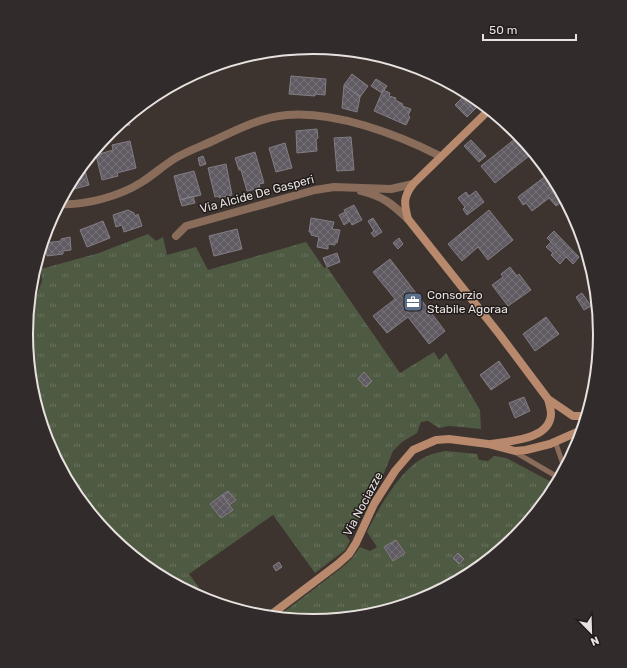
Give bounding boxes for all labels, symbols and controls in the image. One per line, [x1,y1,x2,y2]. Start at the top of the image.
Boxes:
scale bar [483,16,576,42]
text: 50 m [489,23,517,37]
street label: Via Alcide De Gasperi [198,172,316,216]
place label: Consorzio Stabile Agoraa [427,288,508,316]
office icon: Consorzio Stabile Agoraa [402,291,424,313]
street label: Via Nociazze [340,469,386,538]
north arrow [571,612,611,652]
text: N [588,633,601,648]

